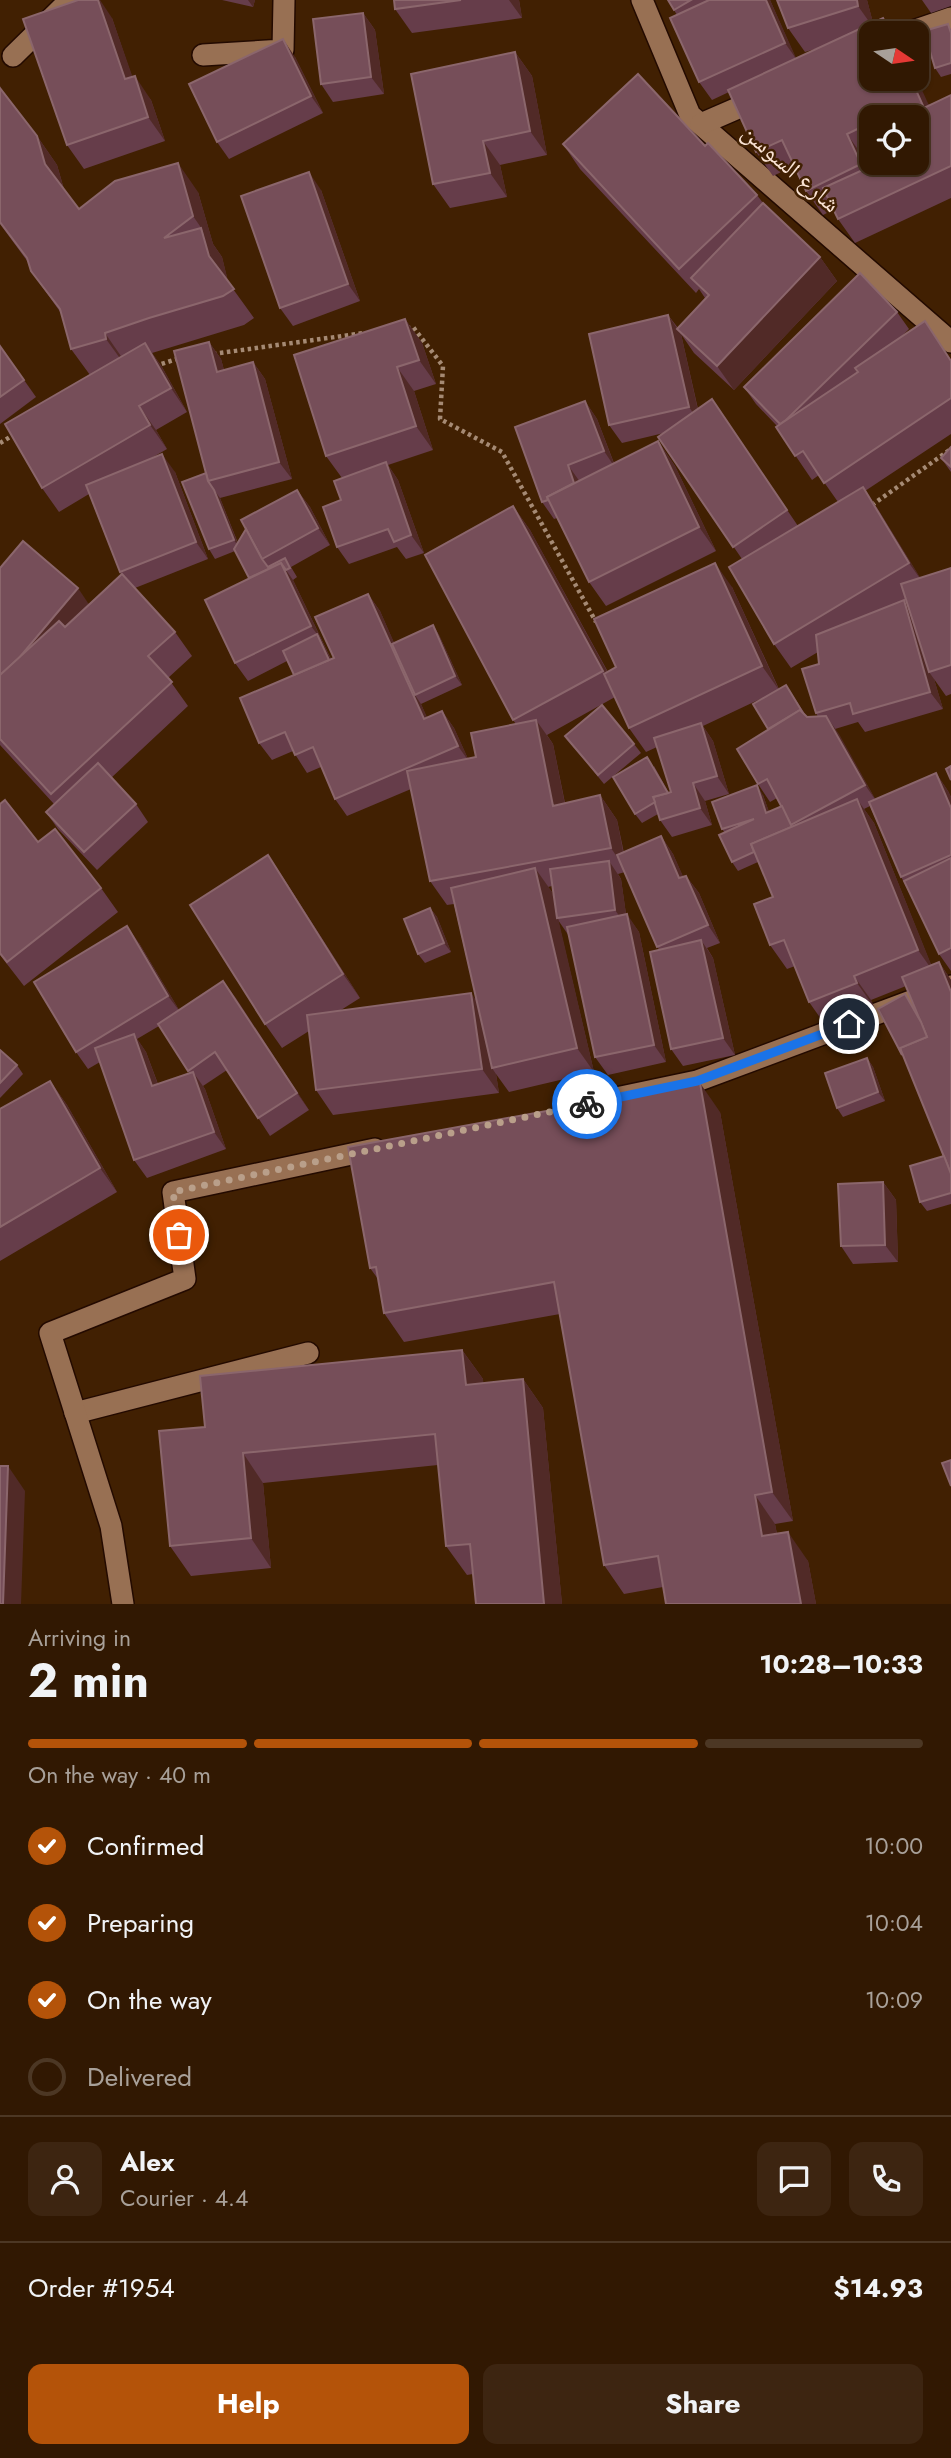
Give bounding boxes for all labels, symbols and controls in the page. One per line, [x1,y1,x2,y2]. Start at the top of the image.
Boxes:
north arrow [859,21,929,91]
map controls [859,21,929,175]
button: locate [859,105,929,175]
street label: شارع السوسن [734,115,848,220]
pin [819,994,879,1054]
icon: home [830,1005,868,1043]
courier [552,1069,622,1139]
icon: bike [568,1085,606,1123]
pin [149,1205,209,1265]
icon: bag [160,1216,198,1254]
text: Arriving in [28,1621,131,1655]
text: 10:28–10:33 [759,1645,923,1683]
text: 2 min [28,1648,149,1714]
text: On the way · 40 m [28,1758,211,1792]
icon: check [28,1827,66,1865]
text: Confirmed [87,1827,204,1865]
text: 10:00 [864,1829,923,1863]
icon: check [28,1904,66,1942]
text: Preparing [87,1904,194,1942]
text: 10:04 [865,1906,923,1940]
icon: check [28,1981,66,2019]
text: On the way [87,1981,212,2019]
text: 10:09 [865,1983,923,2017]
text: Delivered [87,2058,192,2096]
button: person [28,2142,102,2216]
button: chat [757,2142,831,2216]
button: phone [849,2142,923,2216]
text: Alex [120,2143,174,2181]
text: Courier · 4.4 [120,2181,248,2215]
text: Order #1954 [28,2269,175,2307]
text: $14.93 [834,2269,923,2307]
button: Help [28,2364,469,2444]
button: Share [483,2364,923,2444]

